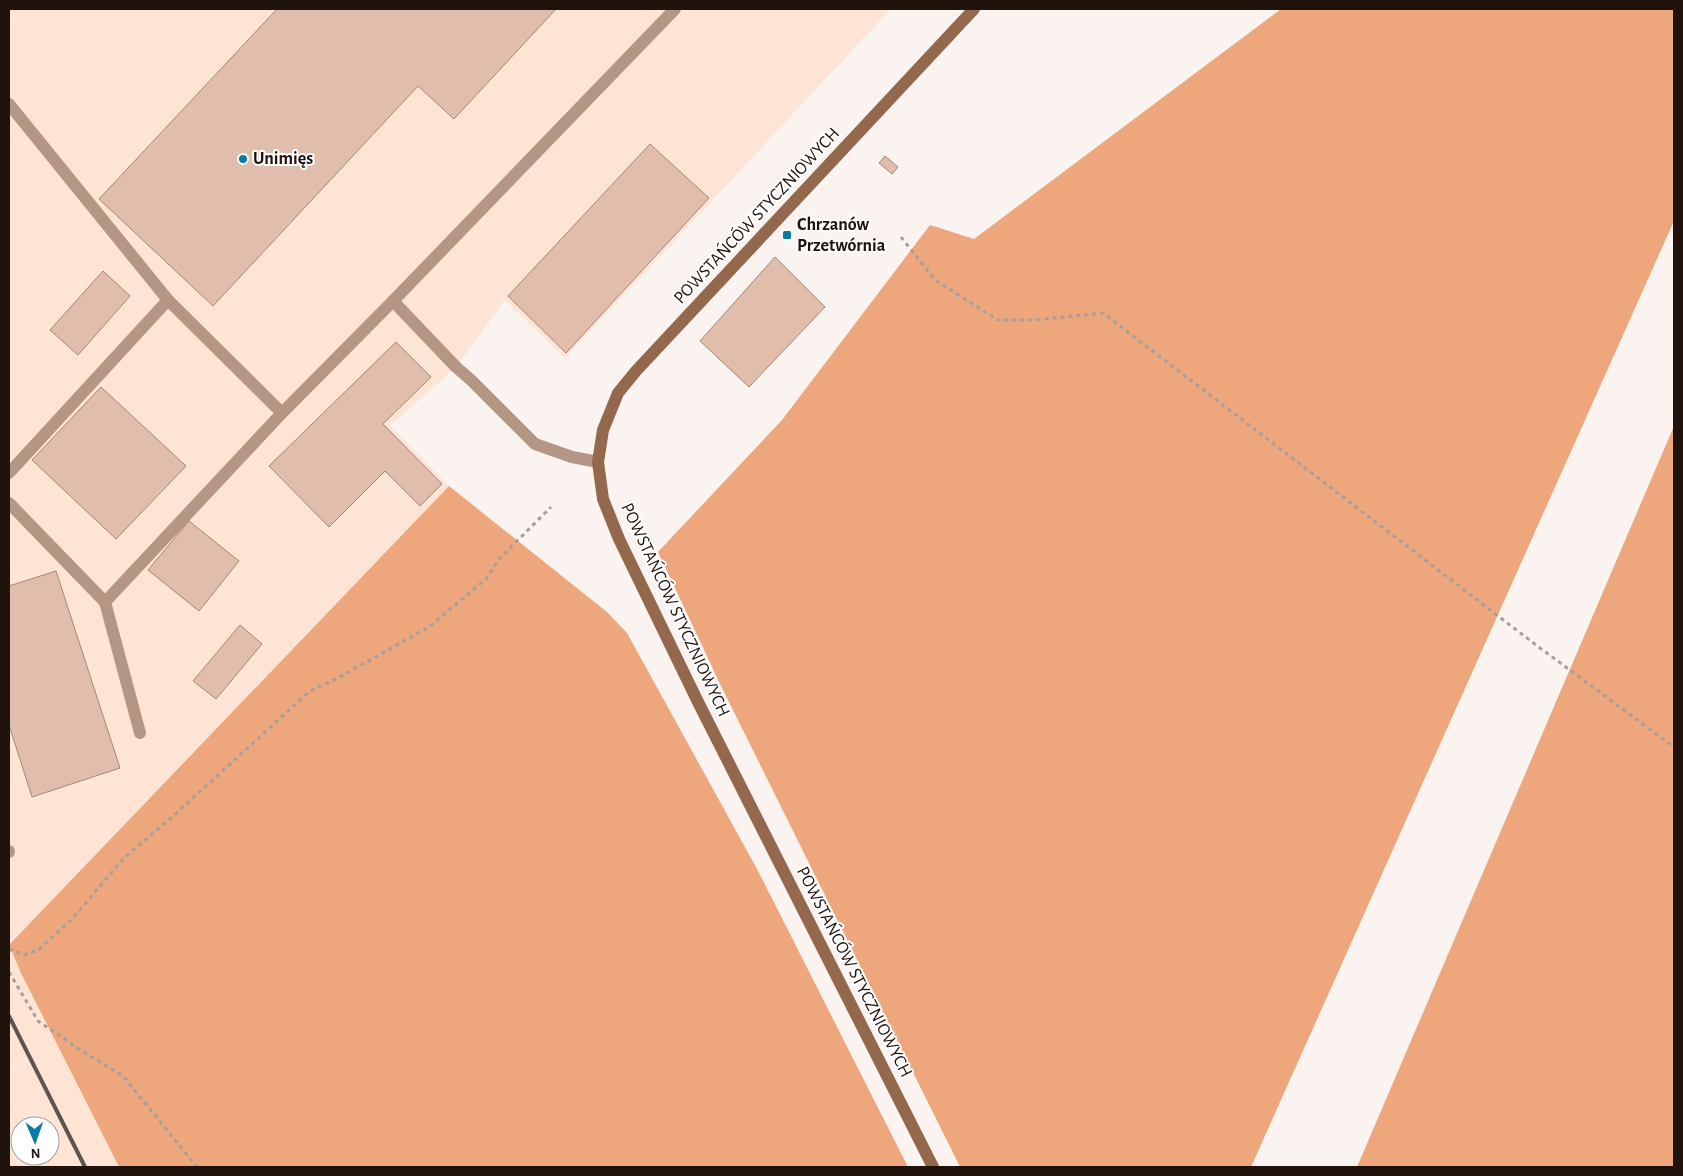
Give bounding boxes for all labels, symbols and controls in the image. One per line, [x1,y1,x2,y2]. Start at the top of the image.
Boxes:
street label: POWSTAŃCÓW STYCZNIOWYCH [669,122,843,308]
place label: Unimięs [253,150,313,168]
marker: Unimięs [237,153,249,165]
place label: Chrzanów Przetwórnia [797,216,886,255]
marker: Chrzanów Przetwórnia [781,229,793,241]
street label: POWSTAŃCÓW STYCZNIOWYCH [617,499,735,720]
street label: POWSTAŃCÓW STYCZNIOWYCH [793,862,918,1080]
north arrow [10,1116,60,1166]
text: N [30,1146,41,1160]

